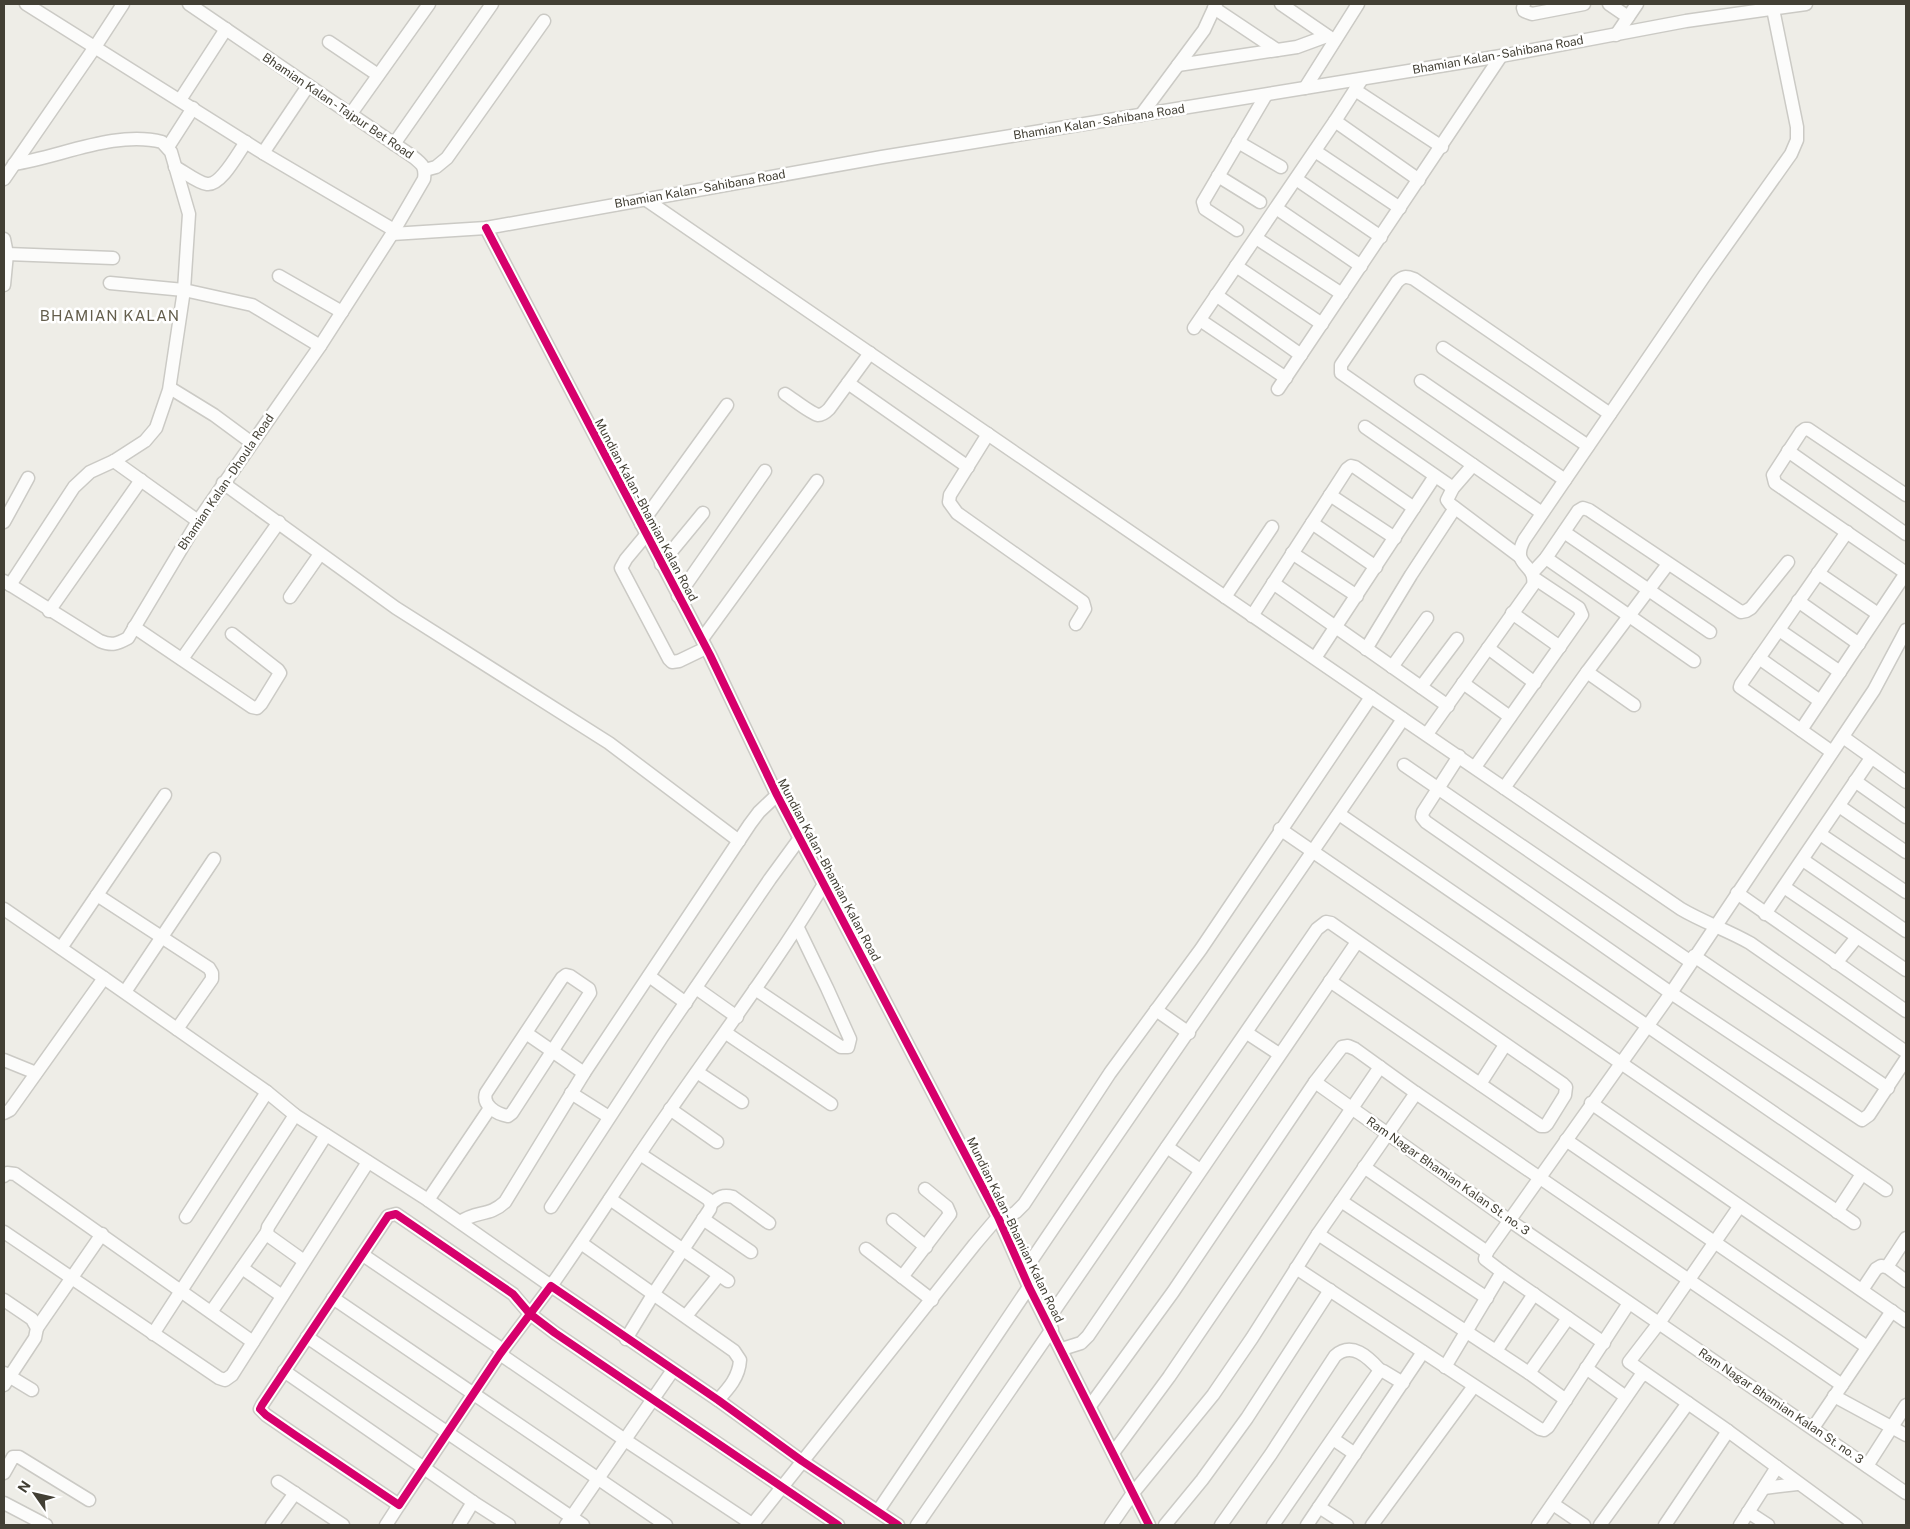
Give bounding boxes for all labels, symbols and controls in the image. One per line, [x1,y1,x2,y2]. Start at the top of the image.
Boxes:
street label: Bhamian Kalan - Sahibana Road [1411,33,1585,77]
street label: Bhamian Kalan - Tajpur Bet Road [260,50,416,162]
street label: Bhamian Kalan - Sahibana Road [1012,102,1186,142]
street label: Bhamian Kalan - Sahibana Road [613,167,787,211]
district label: BHAMIAN KALAN [40,307,180,324]
street label: Bhamian Kalan - Dhoula Road [175,411,277,553]
street label: Mundian Kalan - Bhamian Kalan Road [592,416,700,604]
street label: Mundian Kalan - Bhamian Kalan Road [775,776,883,964]
street label: Ram Nagar Bhamian Kalan St. no. 3 [1364,1114,1532,1238]
street label: Mundian Kalan - Bhamian Kalan Road [964,1135,1066,1325]
street label: Ram Nagar Bhamian Kalan St. no. 3 [1696,1345,1866,1467]
north arrow [10,1469,60,1519]
text: N [15,1478,34,1496]

